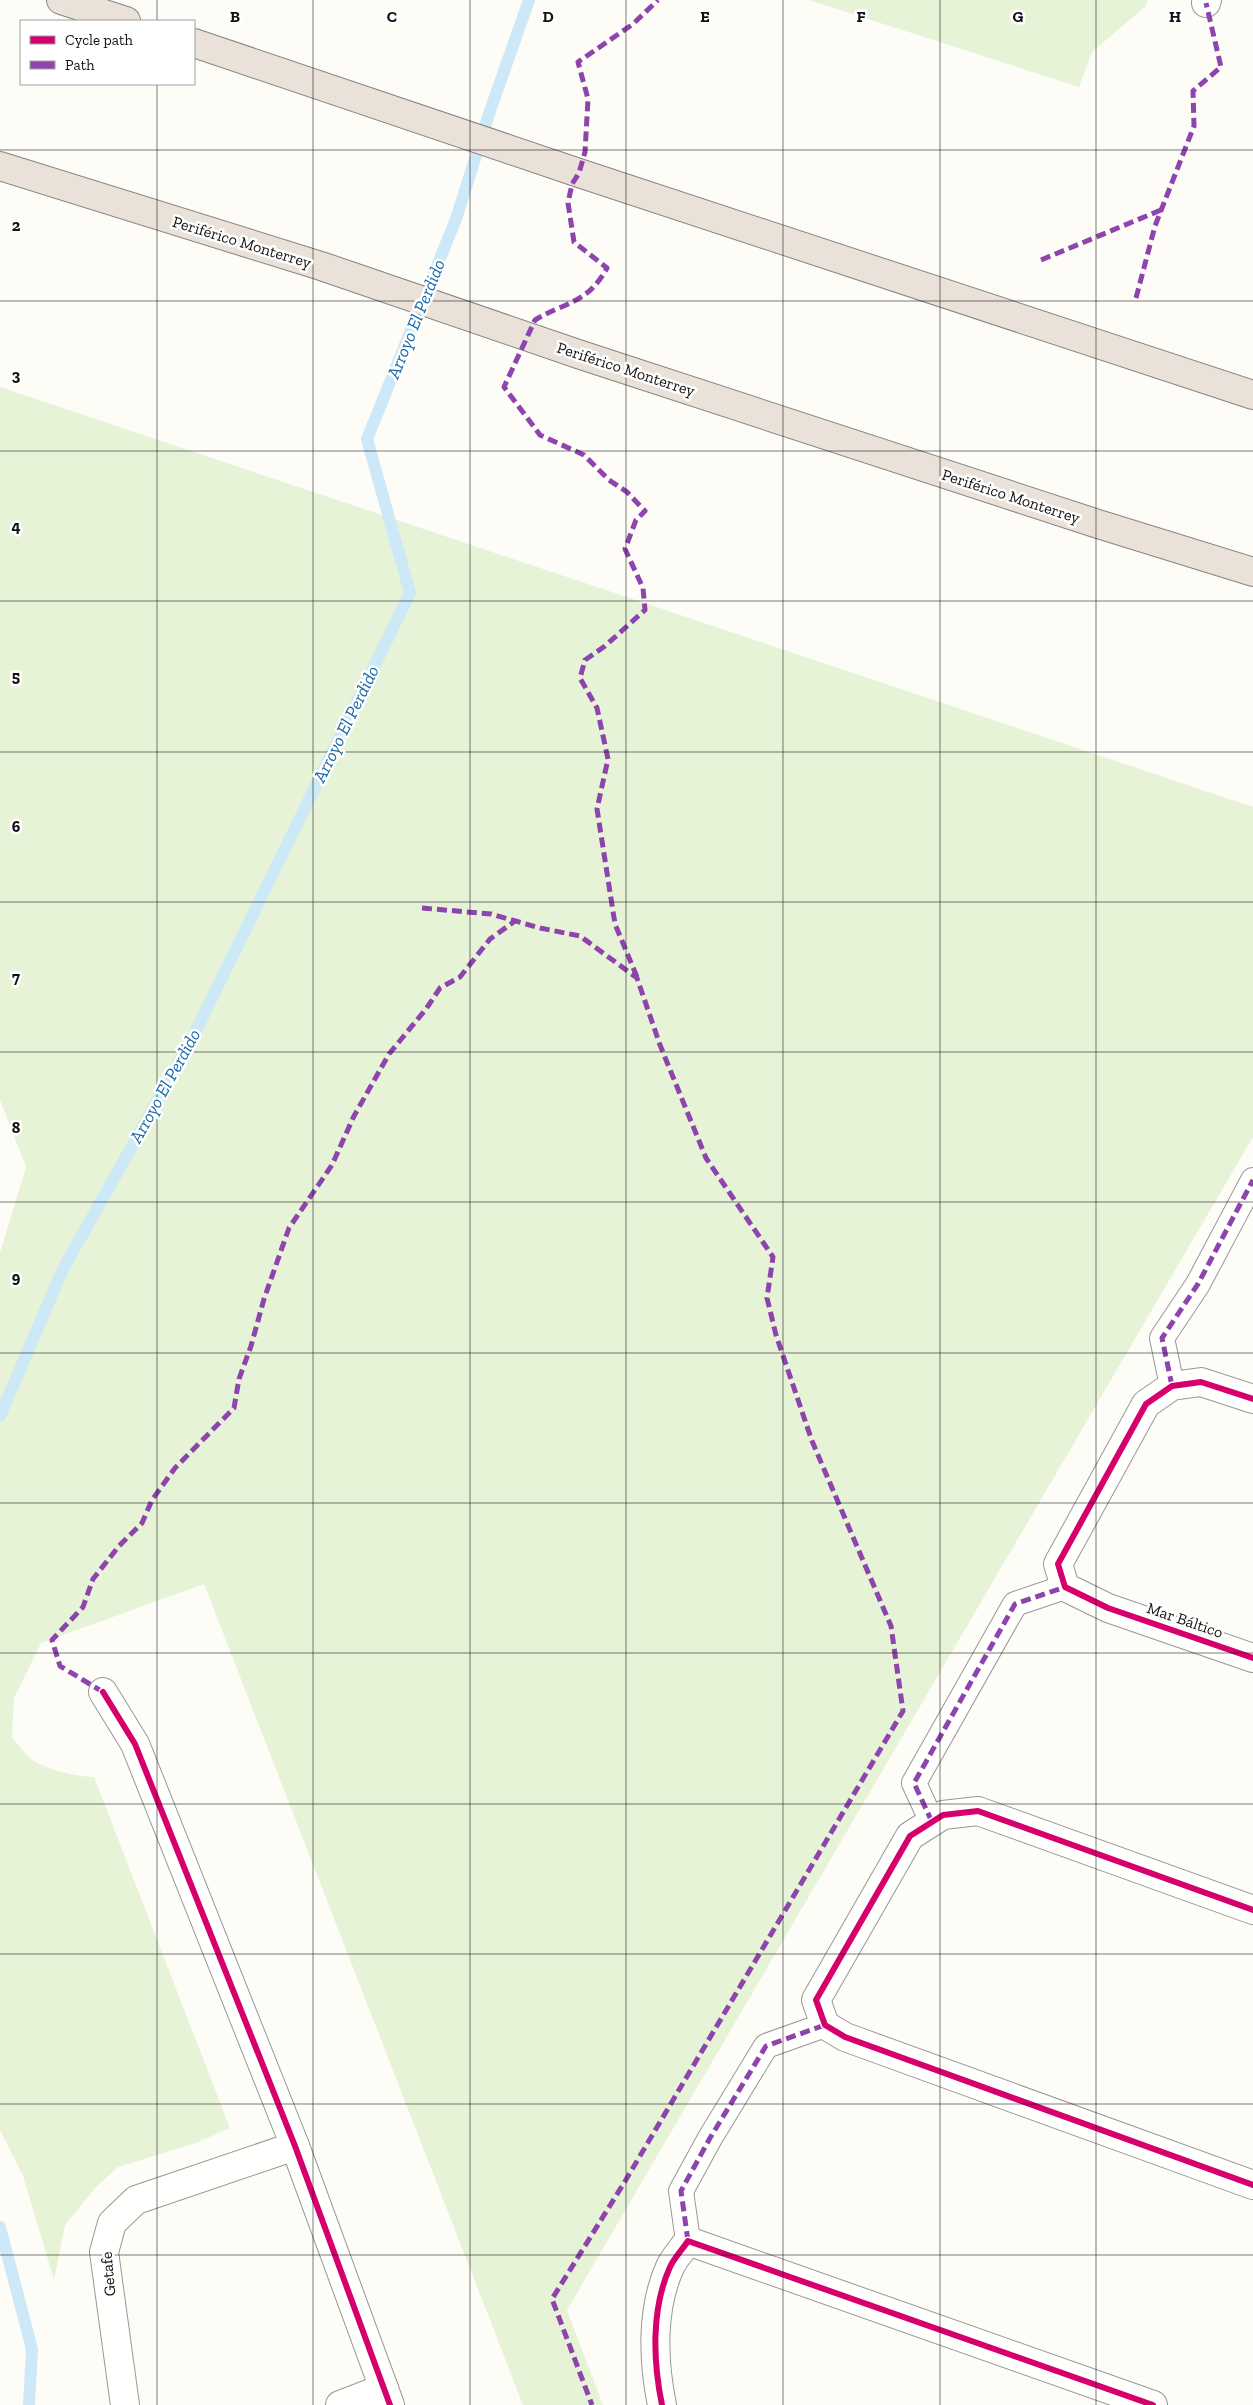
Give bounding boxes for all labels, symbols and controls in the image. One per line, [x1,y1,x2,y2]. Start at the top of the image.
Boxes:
text: B [230,7,240,26]
text: C [387,7,397,26]
text: D [542,7,554,26]
text: E [700,7,710,26]
text: F [856,7,866,26]
text: G [1013,7,1024,26]
text: H [1169,7,1181,26]
legend [20,20,195,85]
text: Cycle path [65,31,134,49]
text: Path [65,56,95,74]
street label: Periférico Monterrey [170,212,314,272]
text: 2 [12,216,21,235]
water label: Arroyo El Perdido [382,256,450,383]
street label: Periférico Monterrey [555,338,698,401]
text: 3 [12,366,21,385]
street label: Periférico Monterrey [940,465,1083,528]
text: 4 [11,517,21,536]
water label: Arroyo El Perdido [308,662,384,787]
text: 5 [12,667,20,686]
text: 6 [12,817,21,836]
text: 7 [12,968,20,987]
water label: Arroyo El Perdido [124,1025,205,1148]
text: 8 [12,1118,21,1137]
text: 9 [12,1268,21,1287]
street label: Mar Báltico [1144,1598,1226,1642]
street label: Getafe [97,2251,119,2297]

